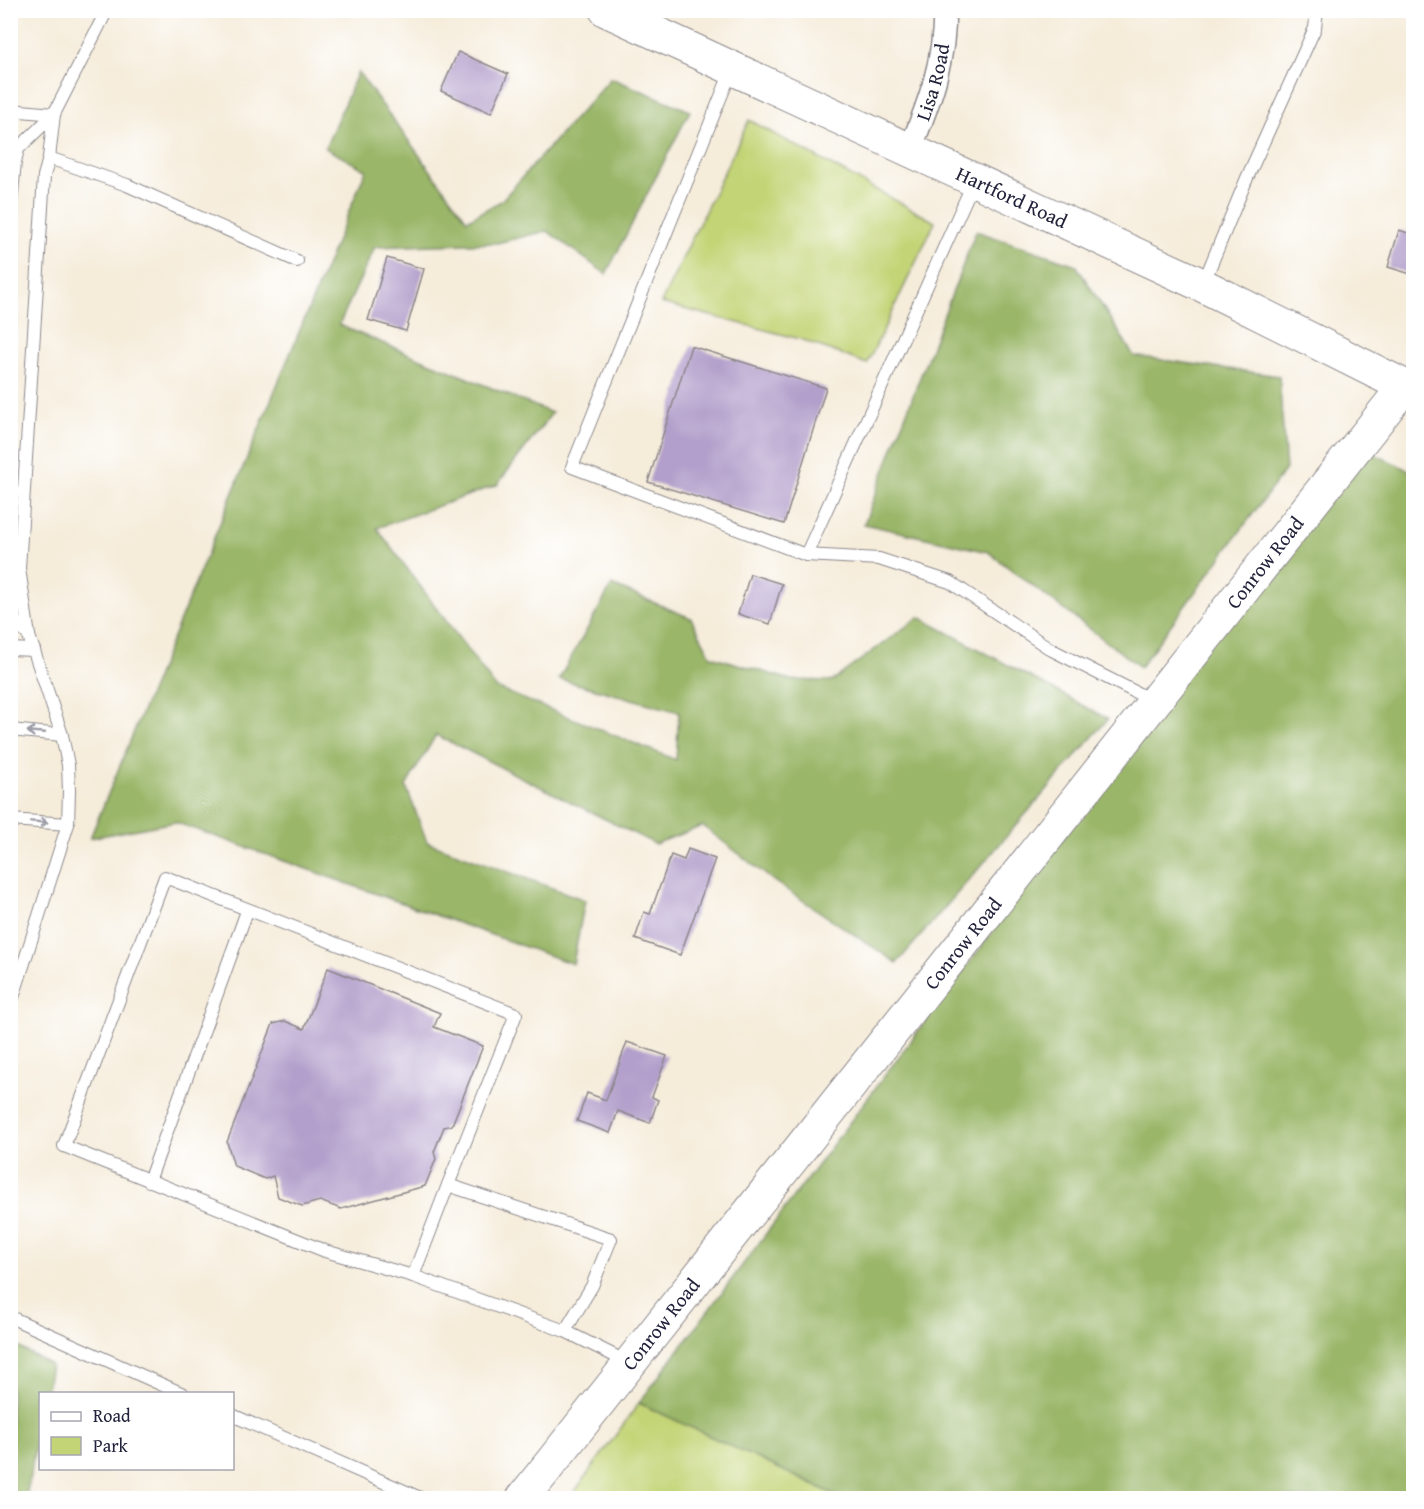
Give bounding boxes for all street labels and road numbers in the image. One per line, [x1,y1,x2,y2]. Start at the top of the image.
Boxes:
street label: Lisa Road [908,41,956,125]
street label: Hartford Road [952,159,1073,235]
street label: Conrow Road [1219,510,1310,615]
street label: Conrow Road [917,890,1008,995]
street label: Conrow Road [615,1271,706,1376]

